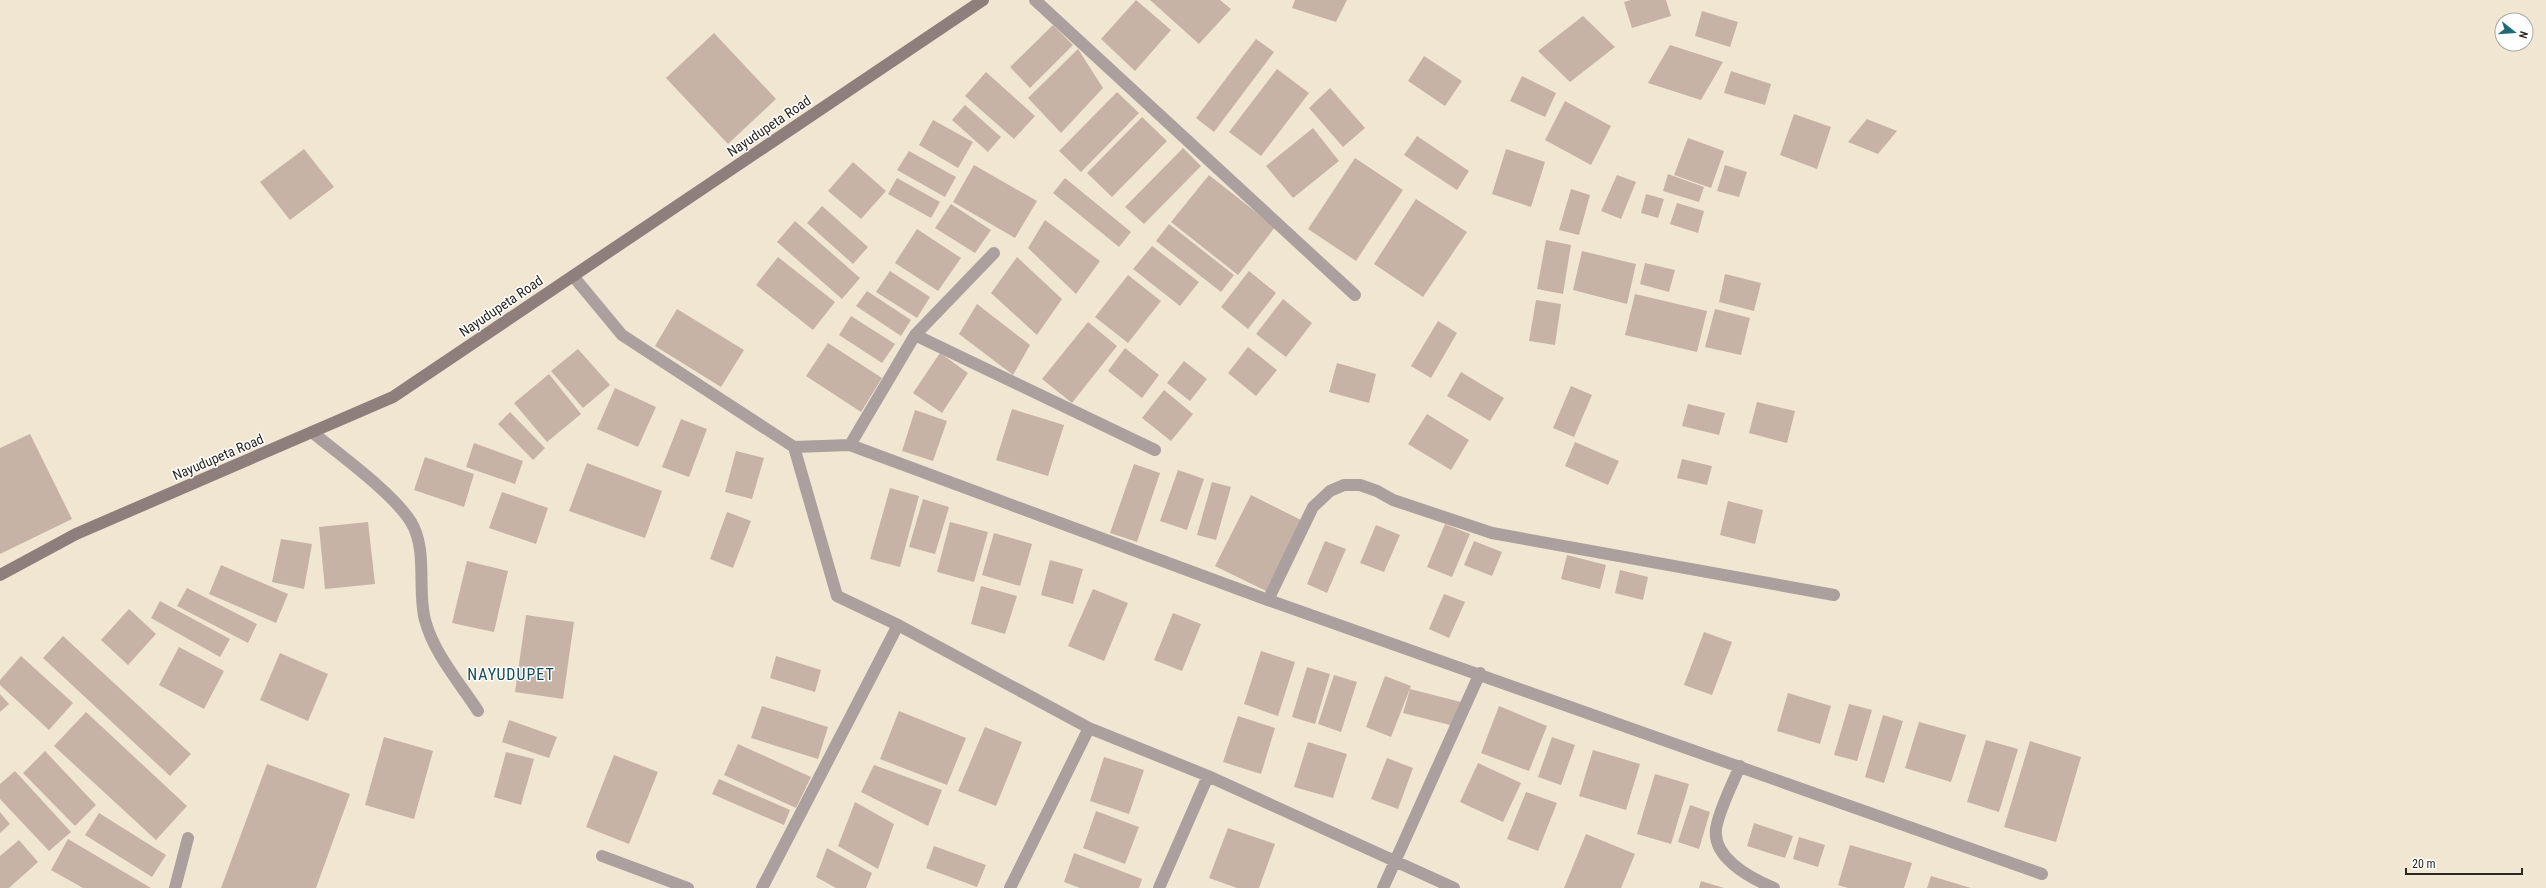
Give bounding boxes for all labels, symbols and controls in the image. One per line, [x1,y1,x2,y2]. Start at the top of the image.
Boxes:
north arrow [2494,12,2534,52]
text: N [2516,30,2530,40]
street label: Nayudupeta Road [724,92,814,160]
street label: Nayudupeta Road [456,272,546,340]
street label: Nayudupeta Road [170,431,266,483]
district label: NAYUDUPET [467,665,555,684]
scale bar [2406,850,2522,876]
text: 20 m [2412,857,2436,871]

